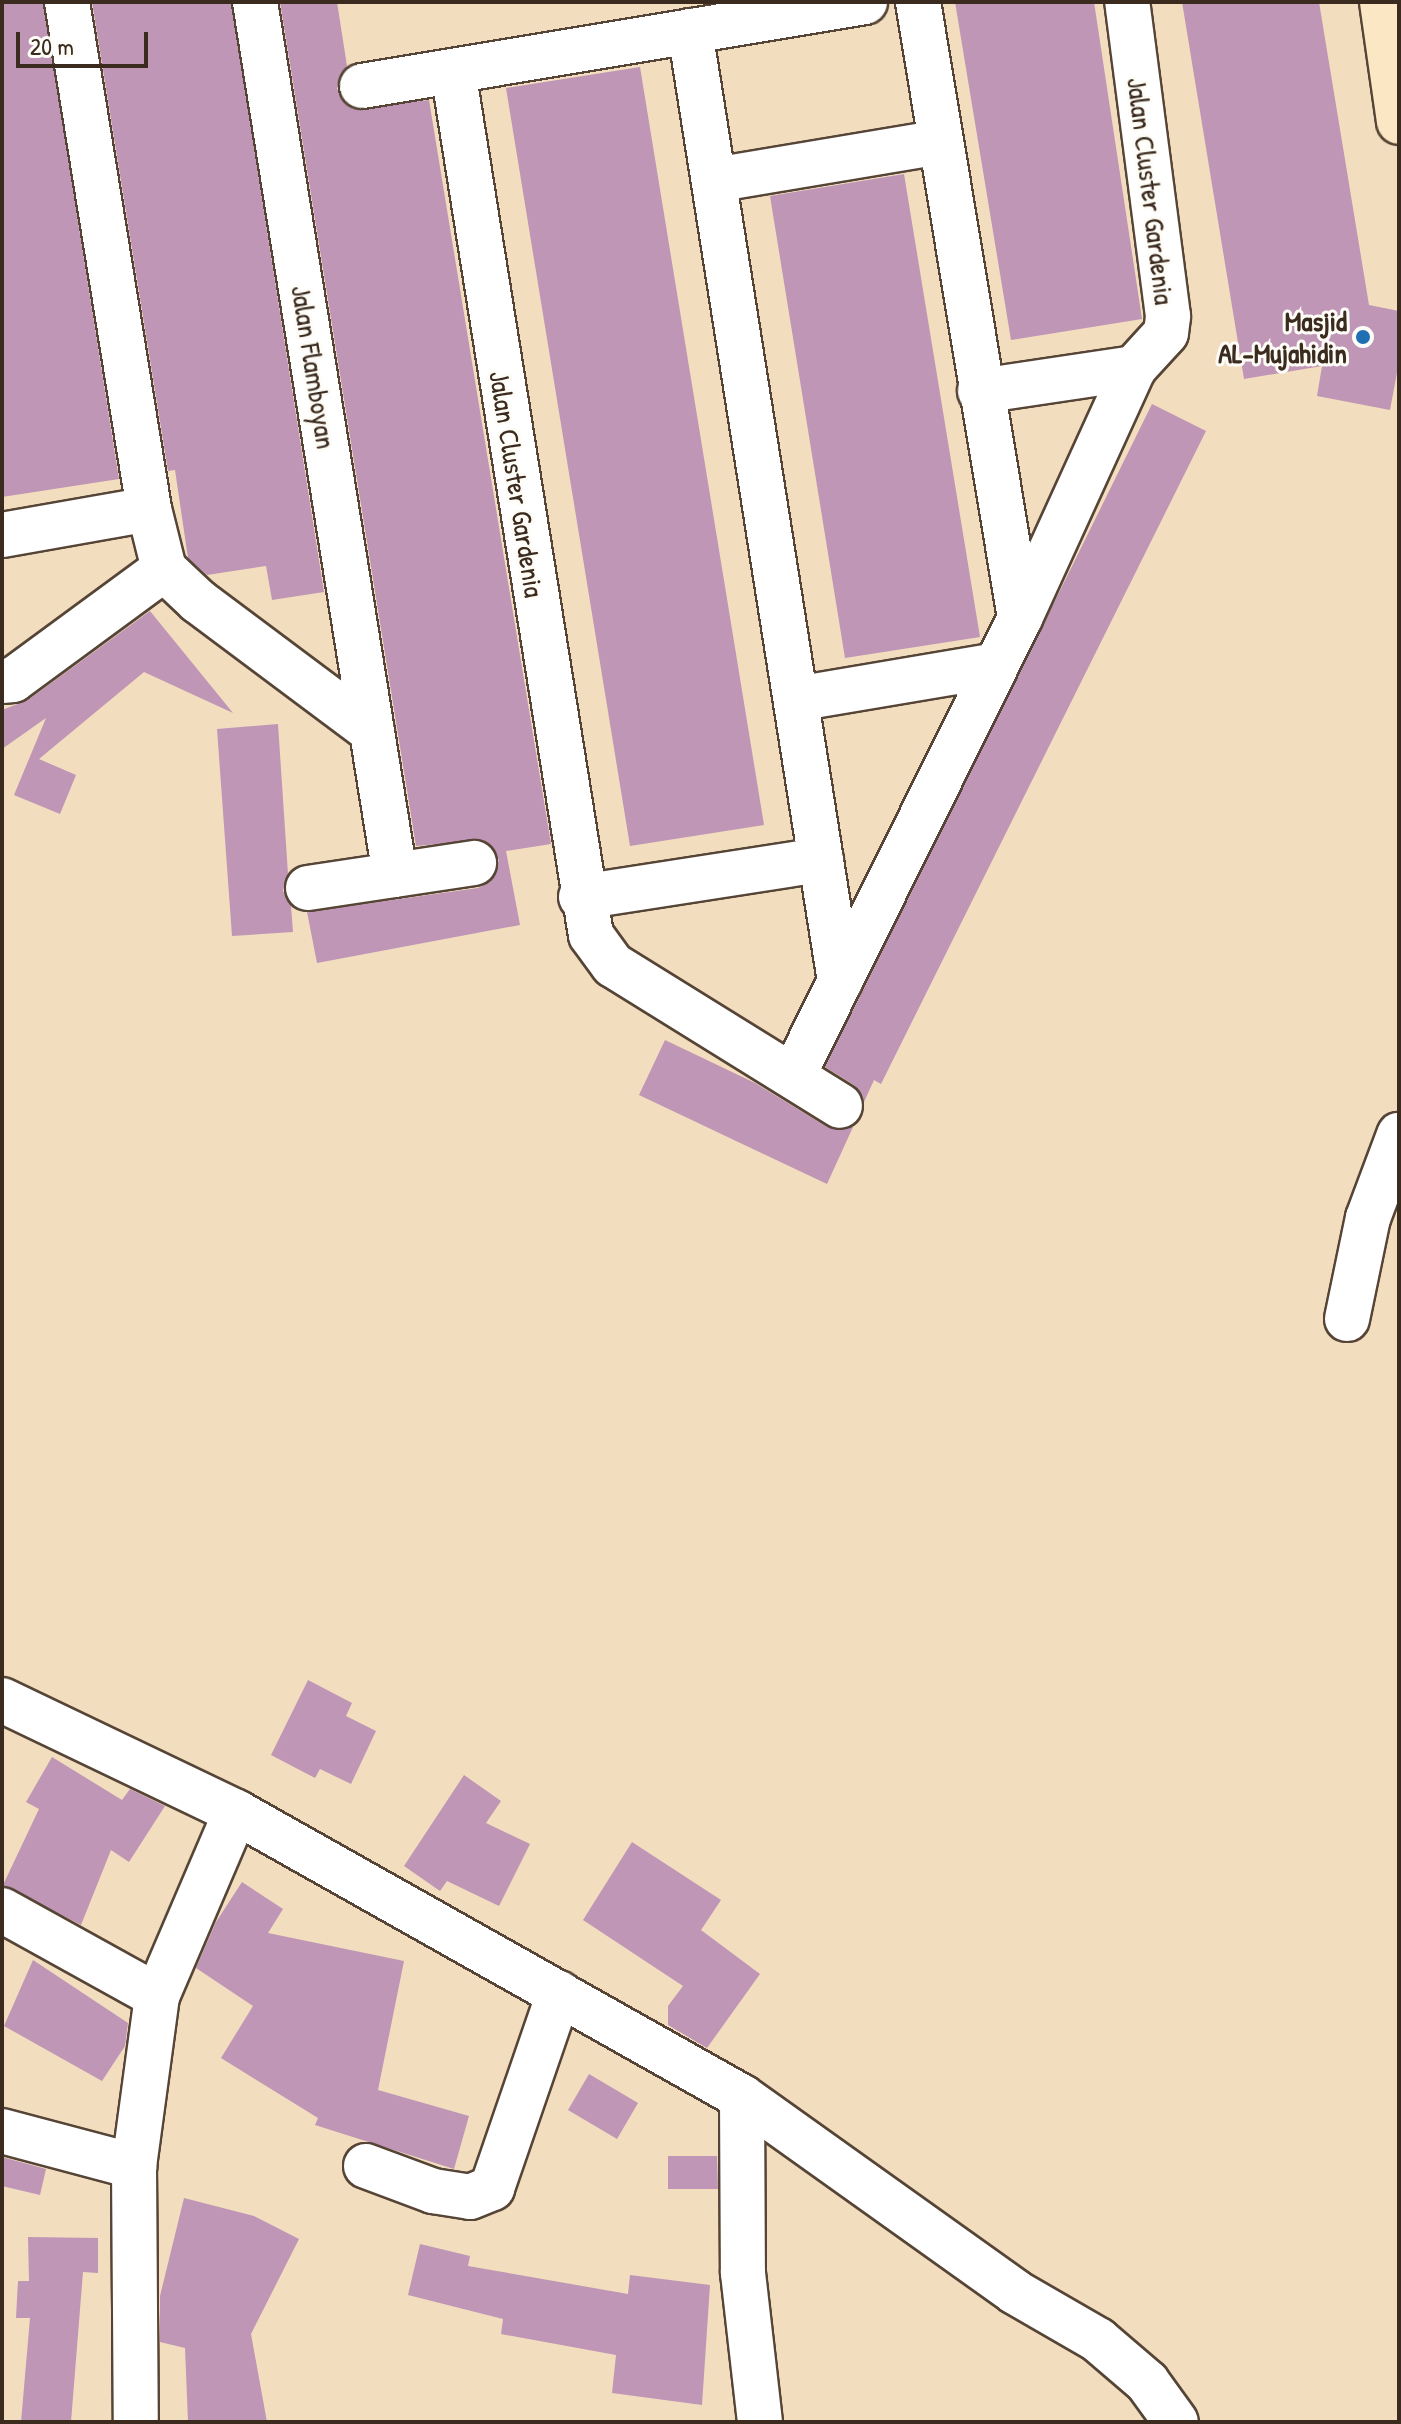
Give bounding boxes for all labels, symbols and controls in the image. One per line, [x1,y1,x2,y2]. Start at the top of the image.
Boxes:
scale bar [20,16,152,66]
text: 20 m [30,30,74,62]
street label: Jalan Cluster Gardenia [1120,75,1182,307]
street label: Jalan Flamboyan [284,283,344,451]
place label: Masjid AL-Mujahidin [1218,304,1347,370]
marker: Masjid AL-Mujahidin [1354,328,1372,346]
street label: Jalan Cluster Gardenia [483,368,551,600]

